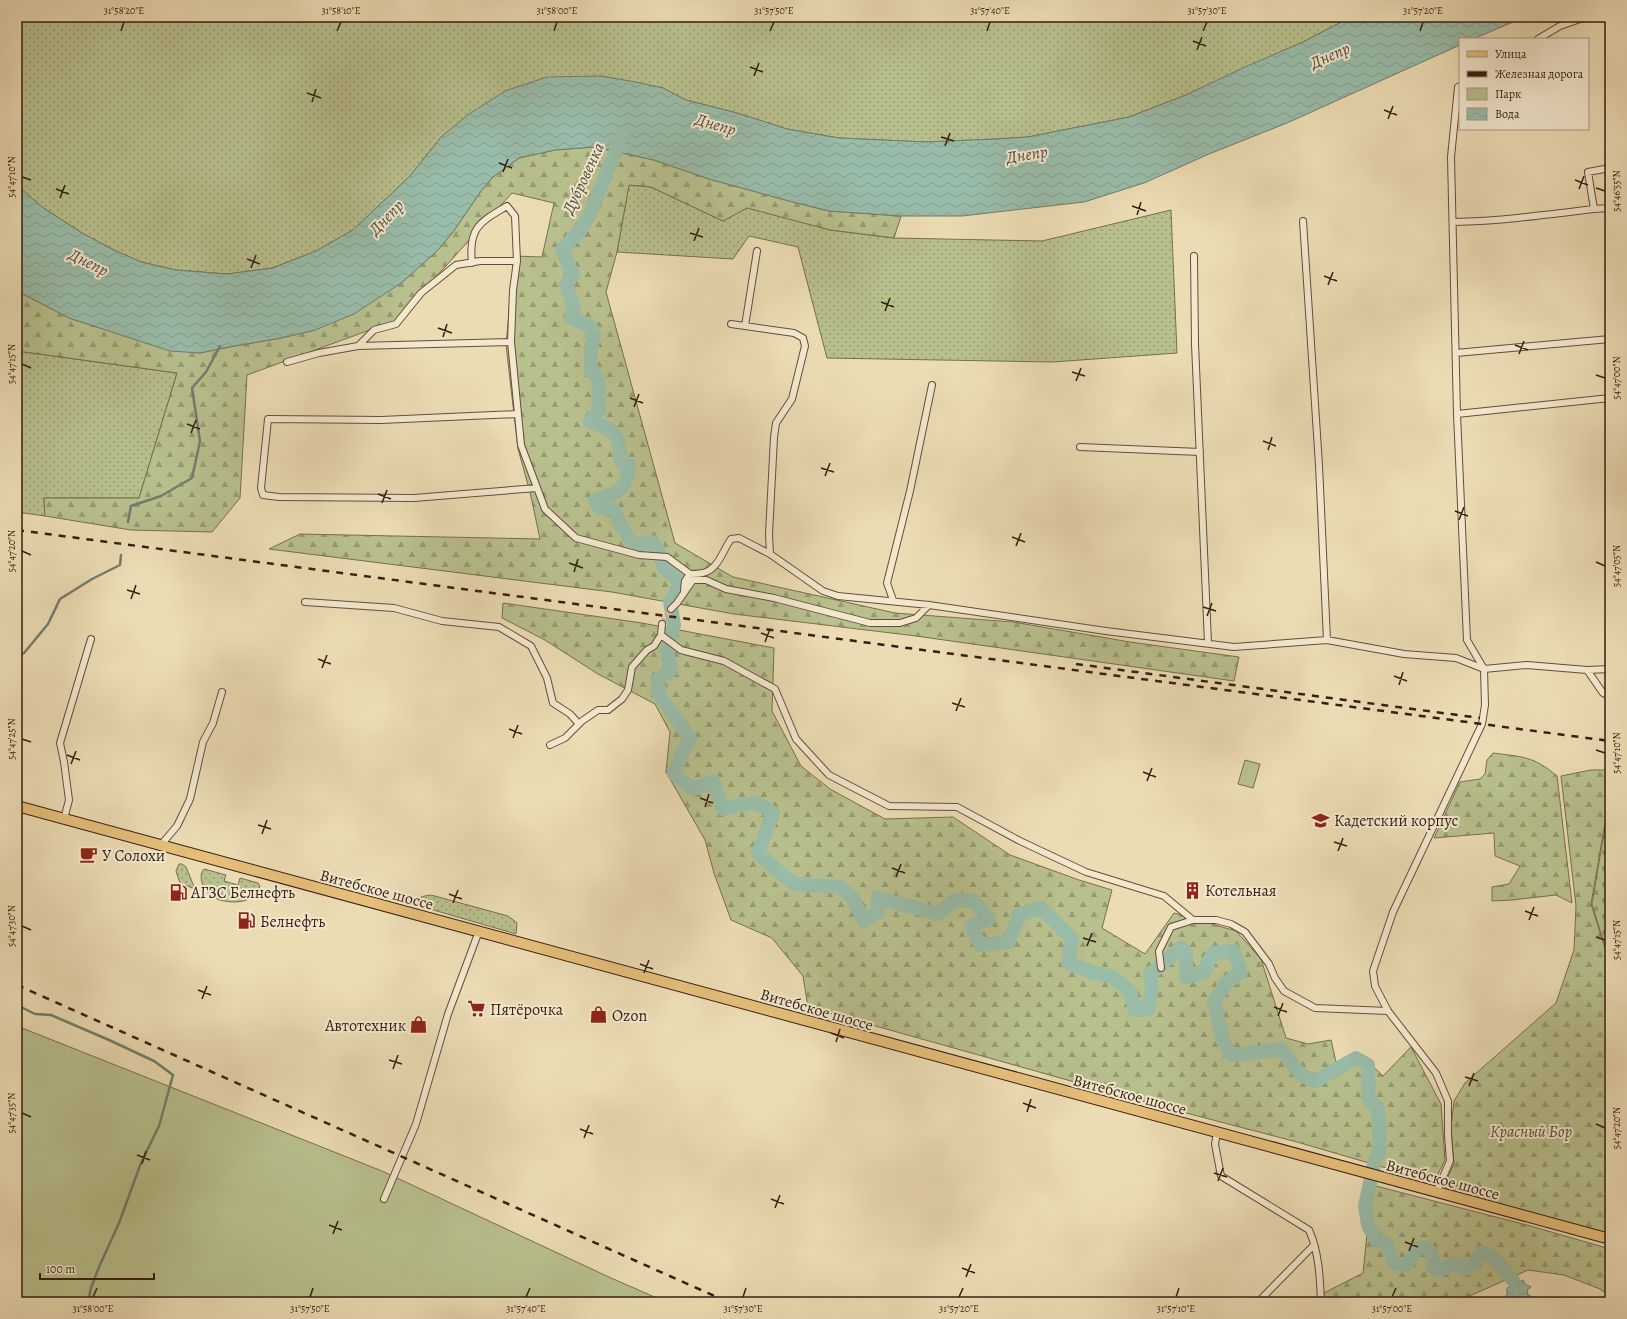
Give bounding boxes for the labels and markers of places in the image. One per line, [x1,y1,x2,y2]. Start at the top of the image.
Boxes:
school or university icon: Кадетский корпус [1311,810,1331,830]
place label: Кадетский корпус [1334,810,1458,832]
cafe icon: У Солохи [79,845,99,865]
place label: У Солохи [102,845,165,867]
building icon: Котельная [1182,880,1202,900]
place label: Котельная [1205,880,1277,902]
fuel station icon: АГЗС Белнефть [168,882,188,902]
place label: АГЗС Белнефть [190,882,295,904]
fuel station icon: Белнефть [237,911,257,931]
place label: Белнефть [260,911,325,933]
supermarket icon: Пятёрочка [467,999,487,1019]
place label: Пятёрочка [490,999,564,1021]
shop icon: Ozon [589,1005,609,1025]
place label: Ozon [612,1005,647,1027]
place label: Автотехник [324,1015,406,1037]
shop icon: Автотехник [409,1015,429,1035]

